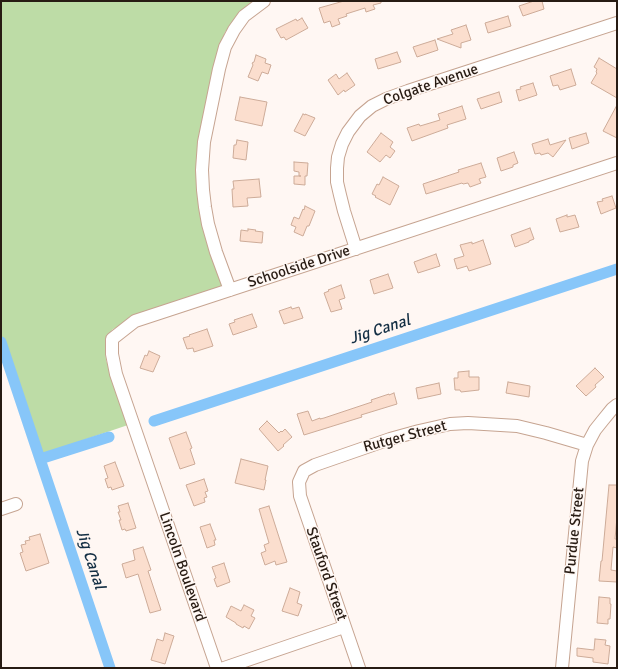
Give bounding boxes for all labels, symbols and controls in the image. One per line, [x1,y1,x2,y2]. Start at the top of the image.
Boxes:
street label: Colgate Avenue [381,60,481,110]
street label: Schoolside Drive [246,242,352,292]
water label: Jig Canal [347,311,413,349]
street label: Rutger Street [361,417,449,457]
street label: Purdue Street [561,486,589,576]
street label: Lincoln Boulevard [155,510,209,624]
street label: Stauford Street [302,525,350,623]
water label: Jig Canal [71,526,109,592]

